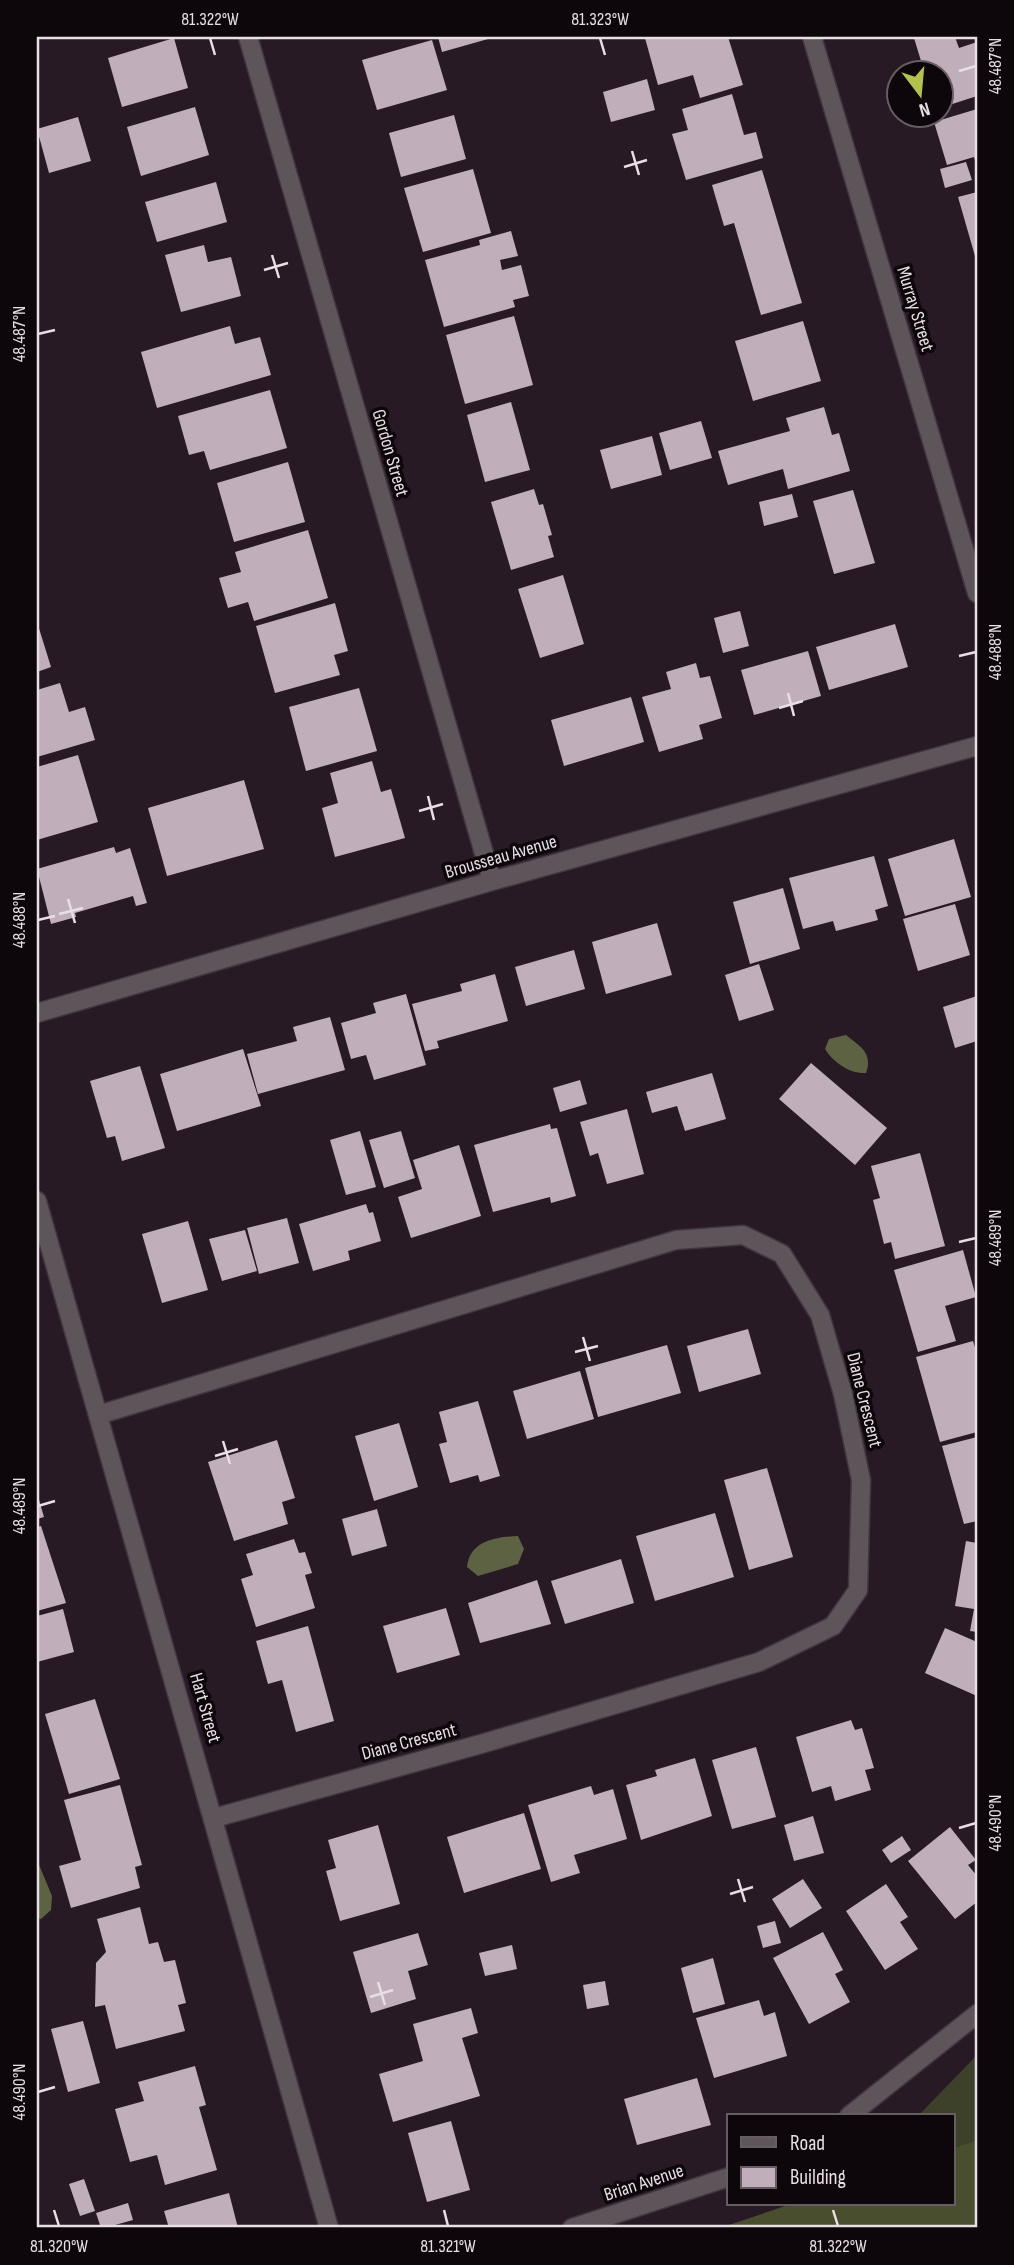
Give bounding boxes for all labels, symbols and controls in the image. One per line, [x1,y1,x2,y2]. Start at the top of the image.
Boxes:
text: 81.322°W [181,9,239,30]
text: 81.323°W [571,9,629,30]
text: 48.487°N [985,38,1006,94]
north arrow [884,60,954,130]
text: N [916,96,932,121]
street label: Murray Street [891,264,939,354]
text: 48.487°N [9,306,30,362]
street label: Gordon Street [367,407,413,499]
text: 48.488°N [985,624,1006,680]
street label: Brousseau Avenue [442,830,560,884]
text: 48.488°N [9,892,30,948]
text: 48.489°N [985,1210,1006,1266]
street label: Diane Crescent [841,1350,887,1450]
text: 48.489°N [9,1478,30,1534]
street label: Hart Street [184,1670,226,1746]
street label: Diane Crescent [359,1718,459,1766]
text: 48.490°N [985,1795,1006,1851]
text: 48.490°N [9,2064,30,2120]
legend [727,2114,954,2206]
text: Road [790,2131,825,2156]
street label: Brian Avenue [601,2159,687,2207]
text: Building [790,2165,846,2190]
text: 81.320°W [30,2236,88,2257]
text: 81.321°W [420,2236,476,2257]
text: 81.322°W [809,2236,867,2257]

